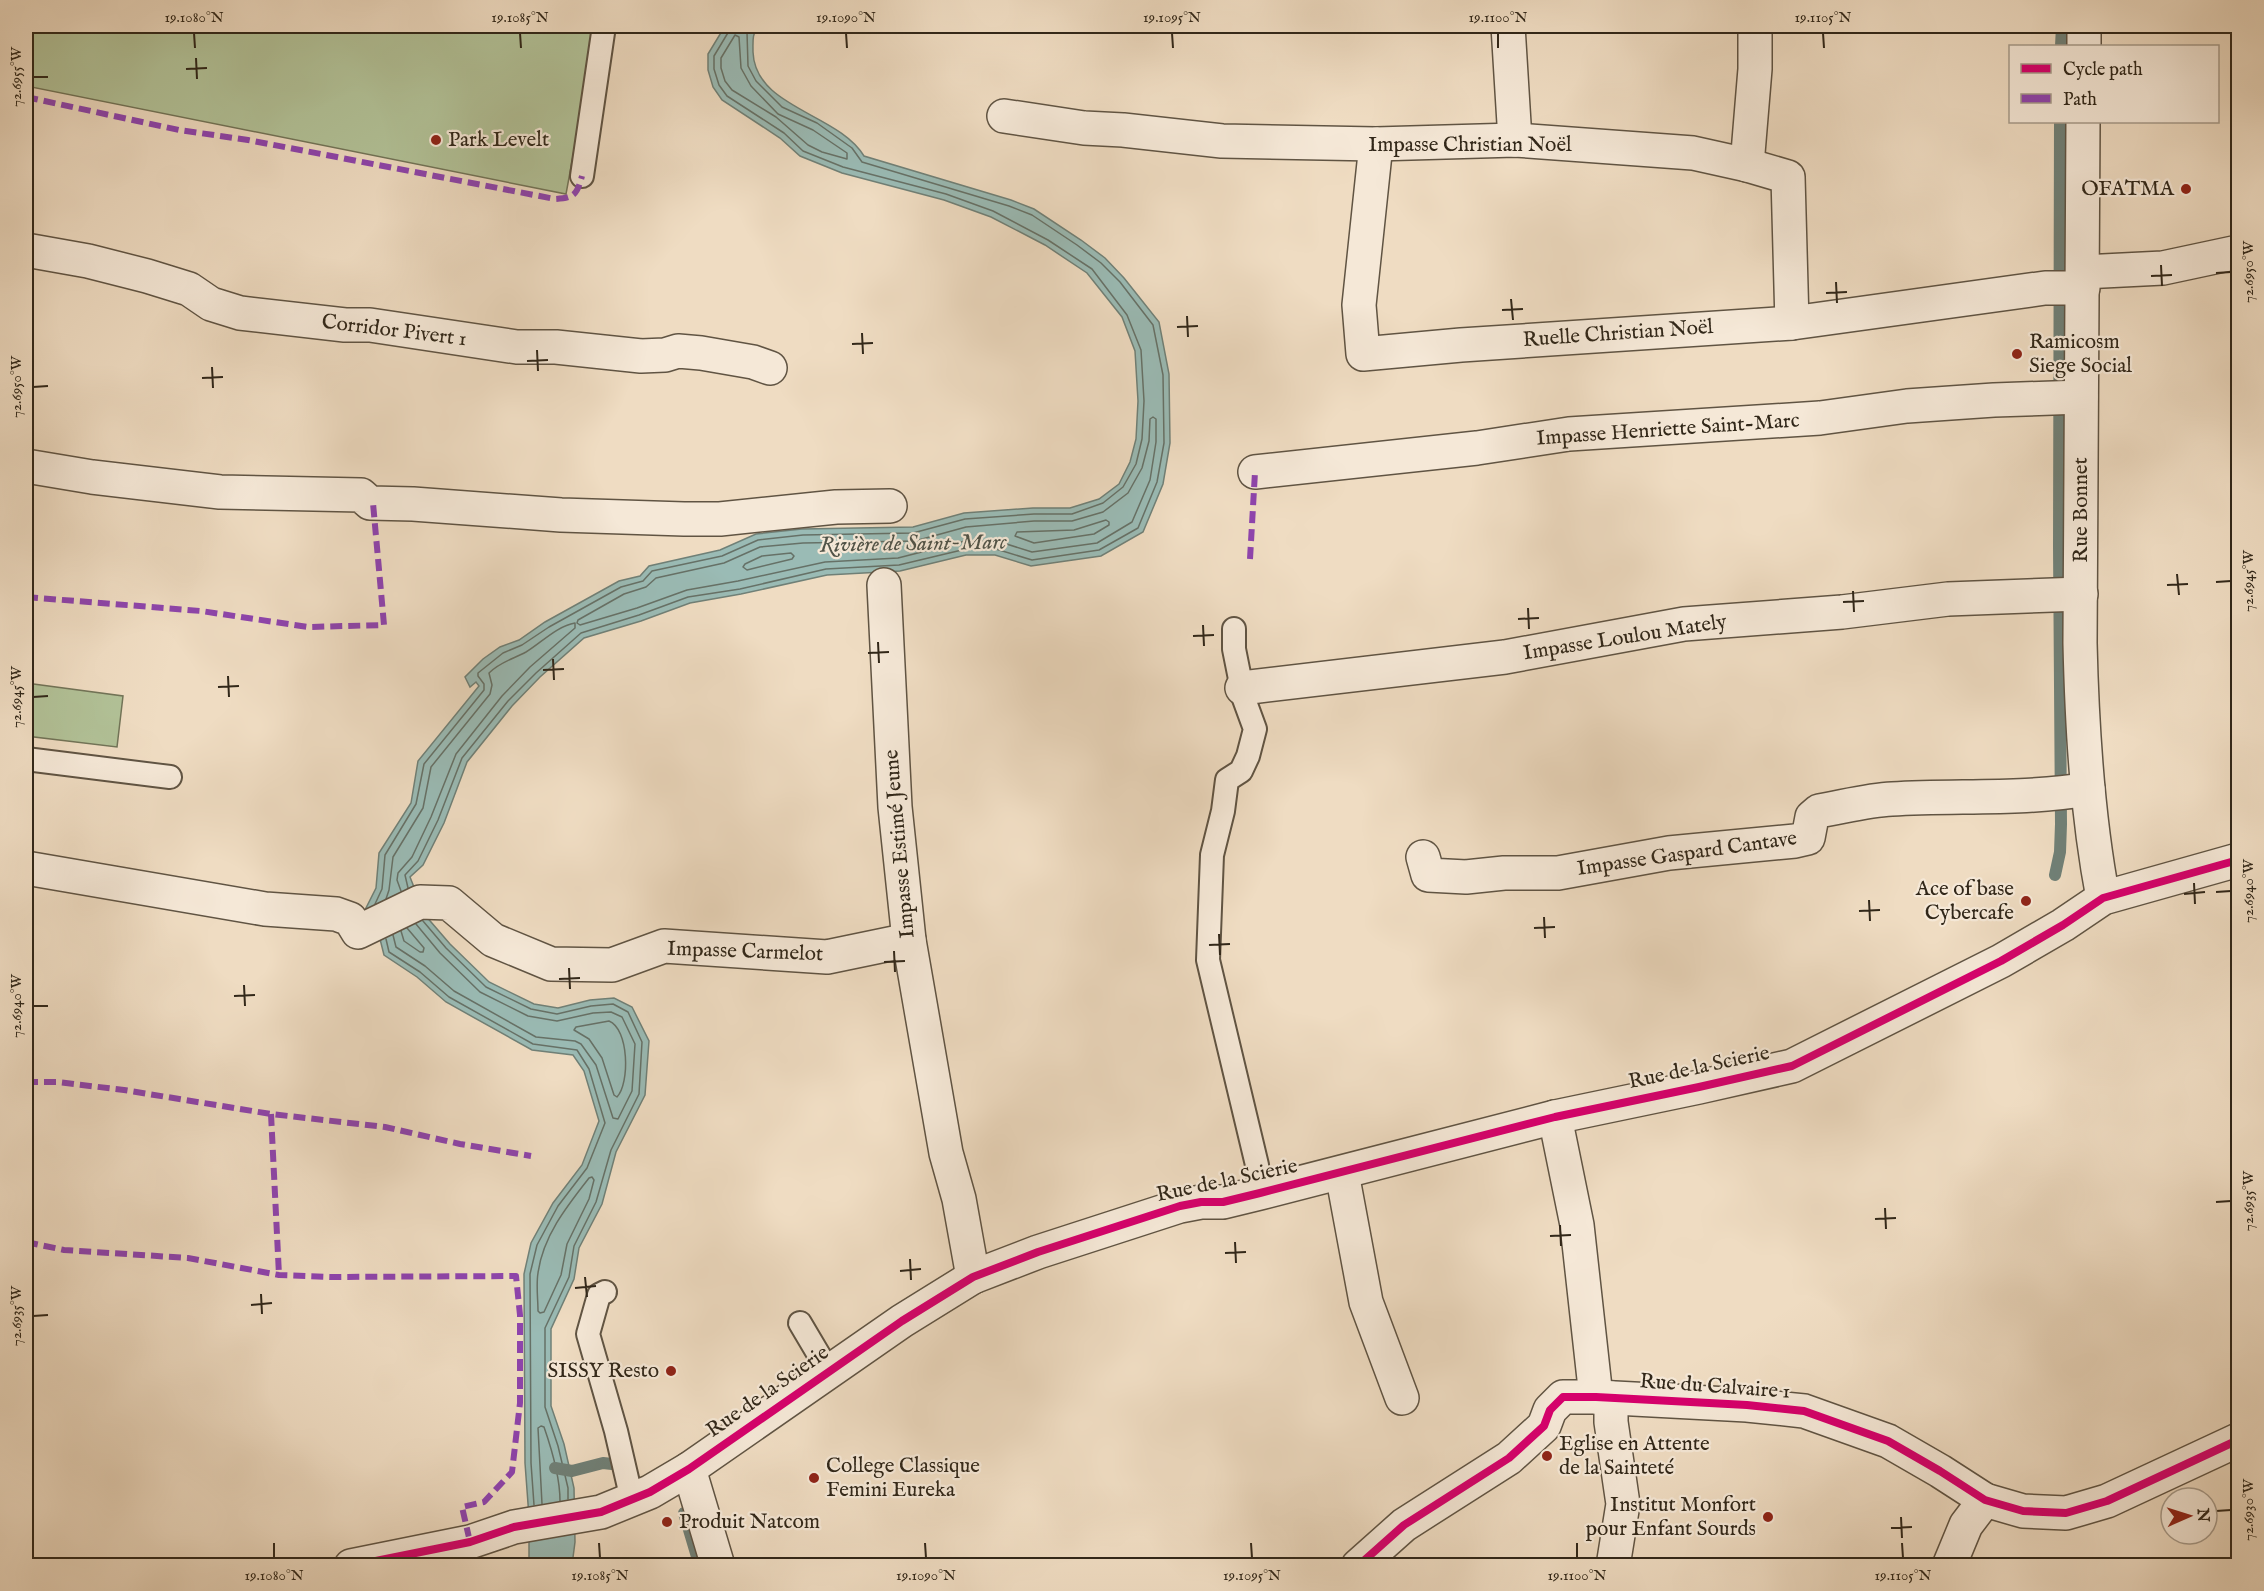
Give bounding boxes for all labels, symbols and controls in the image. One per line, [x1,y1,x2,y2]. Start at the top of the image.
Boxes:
text: 19.1080°N [164,8,224,27]
text: 19.1085°N [491,8,549,27]
text: 19.1090°N [816,8,876,27]
text: 19.1095°N [1143,8,1201,27]
text: 19.1100°N [1469,8,1527,27]
text: 19.1105°N [1795,8,1852,27]
legend [2009,45,2219,123]
text: 72.6955°W [7,46,26,107]
text: Cycle path [2063,59,2143,82]
text: Path [2063,89,2097,112]
place label: Park Levelt [448,127,549,154]
street label: Impasse Christian Noël [1368,132,1572,159]
marker: Park Levelt [429,133,443,147]
place label: OFATMA [2081,176,2175,203]
marker: OFATMA [2179,182,2193,196]
text: 72.6950°W [2239,240,2258,303]
street label: Corridor Pivert 1 [320,309,468,353]
street label: Ruelle Christian Noël [1522,314,1714,354]
place label: Ramicosm Siege Social [2029,329,2132,380]
marker: Ramicosm Siege Social [2010,347,2024,361]
text: 72.6950°W [7,355,26,418]
street label: Impasse Henriette Saint-Marc [1535,407,1801,453]
street label: Rue Bonnet [2068,457,2095,563]
water label: Rivière de Saint-Marc [819,528,1007,560]
text: 72.6945°W [2239,549,2258,612]
street label: Impasse Loulou Mately [1521,608,1729,667]
text: 72.6945°W [7,665,26,728]
street label: Impasse Estimé Jeune [878,748,922,939]
street label: Impasse Gaspard Cantave [1575,825,1799,883]
text: 72.6940°W [2239,858,2258,923]
place label: Ace of base Cybercafe [1915,876,2014,927]
marker: Ace of base Cybercafe [2019,894,2033,908]
street label: Impasse Carmelot [666,936,824,968]
text: 72.6940°W [7,973,26,1038]
street label: Rue de la Scierie [1626,1040,1772,1096]
street label: Rue de la Scierie [1154,1153,1300,1209]
text: 72.6935°W [2239,1170,2258,1231]
text: 72.6935°W [7,1285,26,1346]
street label: Rue de la Scierie [701,1340,835,1444]
place label: SISSY Resto [547,1358,659,1385]
marker: SISSY Resto [664,1364,678,1378]
street label: Rue du Calvaire 1 [1639,1368,1791,1406]
place label: Eglise en Attente de la Sainteté [1559,1431,1710,1482]
marker: Eglise en Attente de la Sainteté [1540,1449,1554,1463]
place label: College Classique Femini Eureka [826,1453,980,1504]
marker: College Classique Femini Eureka [807,1471,821,1485]
text: 72.6930°W [2239,1478,2258,1541]
north arrow [2159,1486,2219,1546]
place label: Institut Monfort pour Enfant Sourds [1586,1492,1756,1543]
text: N [2192,1507,2212,1523]
place label: Produit Natcom [679,1509,820,1536]
marker: Institut Monfort pour Enfant Sourds [1761,1510,1775,1524]
marker: Produit Natcom [660,1515,674,1529]
text: 19.1080°N [244,1566,304,1585]
text: 19.1085°N [571,1566,629,1585]
text: 19.1090°N [896,1566,956,1585]
text: 19.1095°N [1223,1566,1281,1585]
text: 19.1100°N [1548,1566,1606,1585]
text: 19.1105°N [1875,1566,1932,1585]

